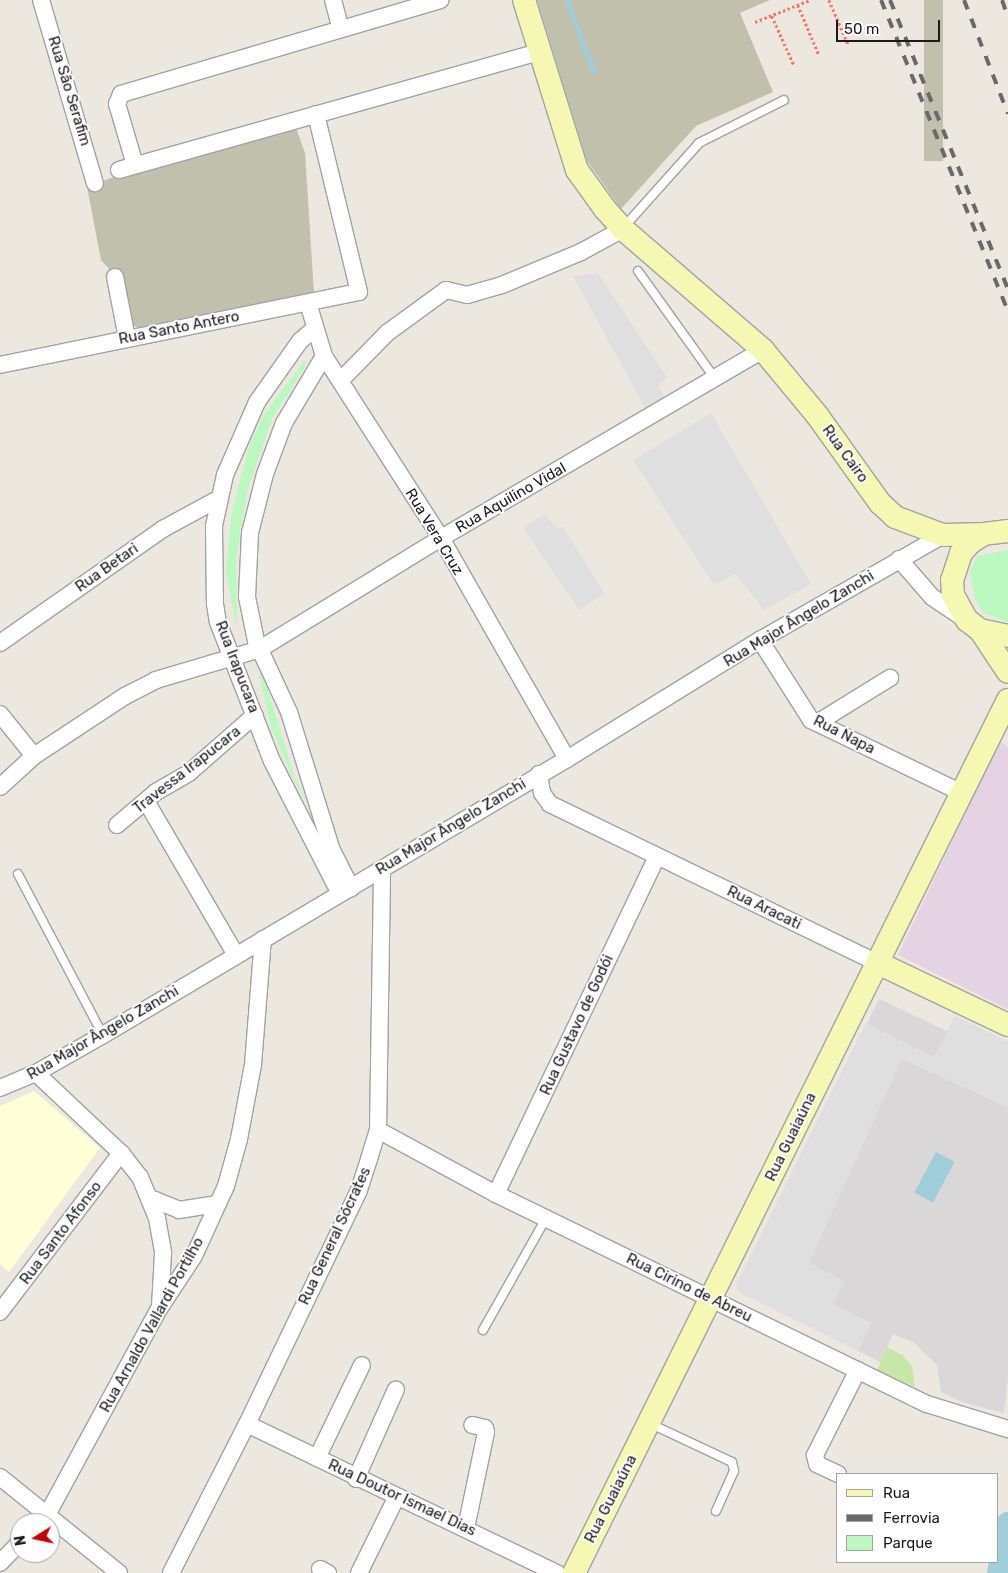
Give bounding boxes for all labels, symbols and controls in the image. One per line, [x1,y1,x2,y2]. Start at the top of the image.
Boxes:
scale bar [838,10,942,42]
text: 50 m [844,20,879,38]
street label: Rua São Serafim [44,34,94,148]
street label: Rua Santo Antero [117,307,241,349]
street label: Rua Cairo [818,422,872,486]
street label: Rua Aquilino Vidal [452,459,570,537]
street label: Rua Vera Cruz [401,485,467,579]
street label: Rua Betari [72,540,142,596]
street label: Rua Major Ângelo Zanchi [720,567,878,671]
street label: Rua Irapucara [211,618,263,716]
street label: Rua Napa [810,712,878,758]
street label: Travessa Irapucara [130,723,244,817]
street label: Rua Major Ângelo Zanchi [372,775,530,879]
street label: Rua Aracati [724,882,804,934]
street label: Rua Gustavo de Godói [537,952,617,1098]
street label: Rua Major Ângelo Zanchi [24,982,182,1084]
street label: Rua Guaiaúna [762,1090,820,1184]
street label: Rua General Sócrates [295,1164,375,1308]
street label: Rua Santo Afonso [16,1178,106,1288]
street label: Rua Arnaldo Vallardi Portilho [96,1234,208,1416]
street label: Rua Cirino de Abreu [623,1250,755,1326]
street label: Rua Guaiaúna [581,1452,641,1546]
street label: Rua Doutor Ismael Dias [325,1456,479,1540]
legend [836,1473,998,1563]
text: Rua [883,1484,910,1502]
text: Ferrovia [883,1509,940,1527]
north arrow [10,1513,60,1563]
text: N [11,1534,30,1547]
text: Parque [883,1534,933,1552]

